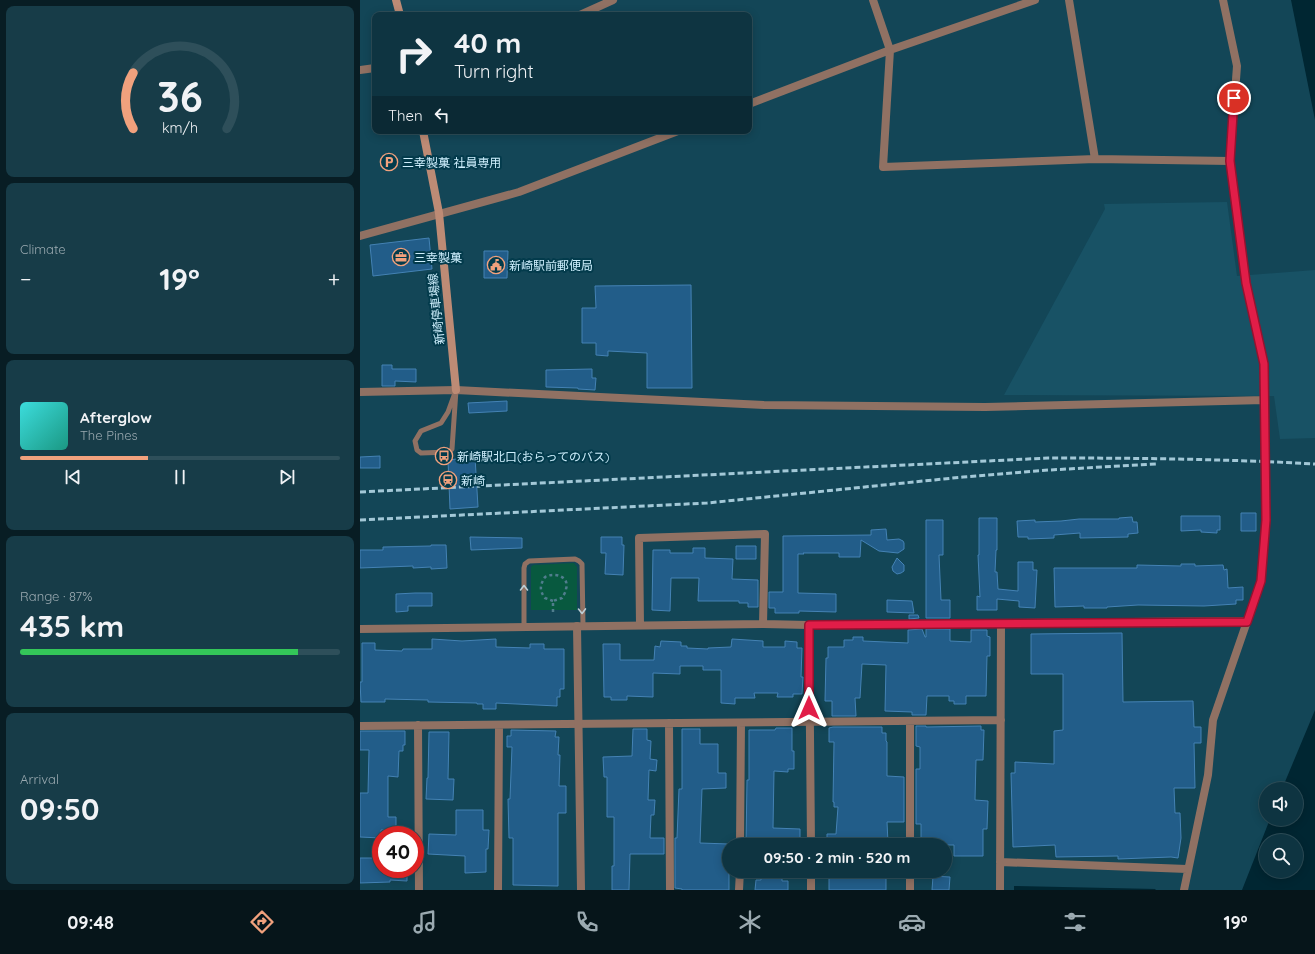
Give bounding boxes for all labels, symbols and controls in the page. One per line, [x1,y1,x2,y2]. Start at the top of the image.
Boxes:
text: 40 m [454,25,521,60]
icon: right [388,28,440,80]
text: Turn right [454,60,534,83]
text: 36 [157,70,203,122]
pin [1217,81,1251,115]
icon: arrive [1223,87,1245,109]
icon: left [431,104,453,126]
text: Then [388,106,423,125]
text: km/h [162,119,198,137]
parking icon: 三幸製菓 社員専用 [379,152,399,172]
place label: 三幸製菓 社員専用 [402,155,501,170]
text: Climate [20,241,66,257]
office icon: 三幸製菓 [391,247,411,267]
place label: 三幸製菓 [414,250,462,265]
public building icon: 新崎駅前郵便局 [486,255,506,275]
place label: 新崎駅前郵便局 [509,258,593,273]
text: 19° [159,260,200,298]
text: − [20,265,31,293]
text: + [328,265,340,293]
street label: 新崎停車場線 [425,272,447,346]
text: Afterglow [80,408,152,427]
text: The Pines [80,427,138,443]
bus stop icon: 新崎駅北口(おらってのバス) [434,446,454,466]
place label: 新崎駅北口(おらってのバス) [457,449,609,464]
icon: previous [62,466,84,488]
icon: pause [169,466,191,488]
icon: next [276,466,298,488]
station icon: 新崎 [438,470,458,490]
place label: 新崎 [461,473,485,488]
one-way arrow [520,585,528,591]
text: Range · 87% [20,588,92,604]
text: 435 km [20,607,124,645]
one-way arrow [578,608,586,614]
position arrow [788,687,830,729]
text: Arrival [20,771,59,787]
map controls [1259,782,1303,878]
button: sound [1259,782,1303,826]
text: 09:50 [20,790,99,828]
speed limit sign: 40 [372,826,424,878]
button: search [1259,834,1303,878]
text: 09:50 · 2 min · 520 m [764,848,910,867]
icon: directions [248,908,276,936]
icon: music [411,908,439,936]
icon: phone [573,908,601,936]
icon: climate [736,908,764,936]
icon: car [898,908,926,936]
icon: filters [1061,908,1089,936]
text: 09:48 [67,911,114,934]
text: 19° [1223,911,1248,934]

